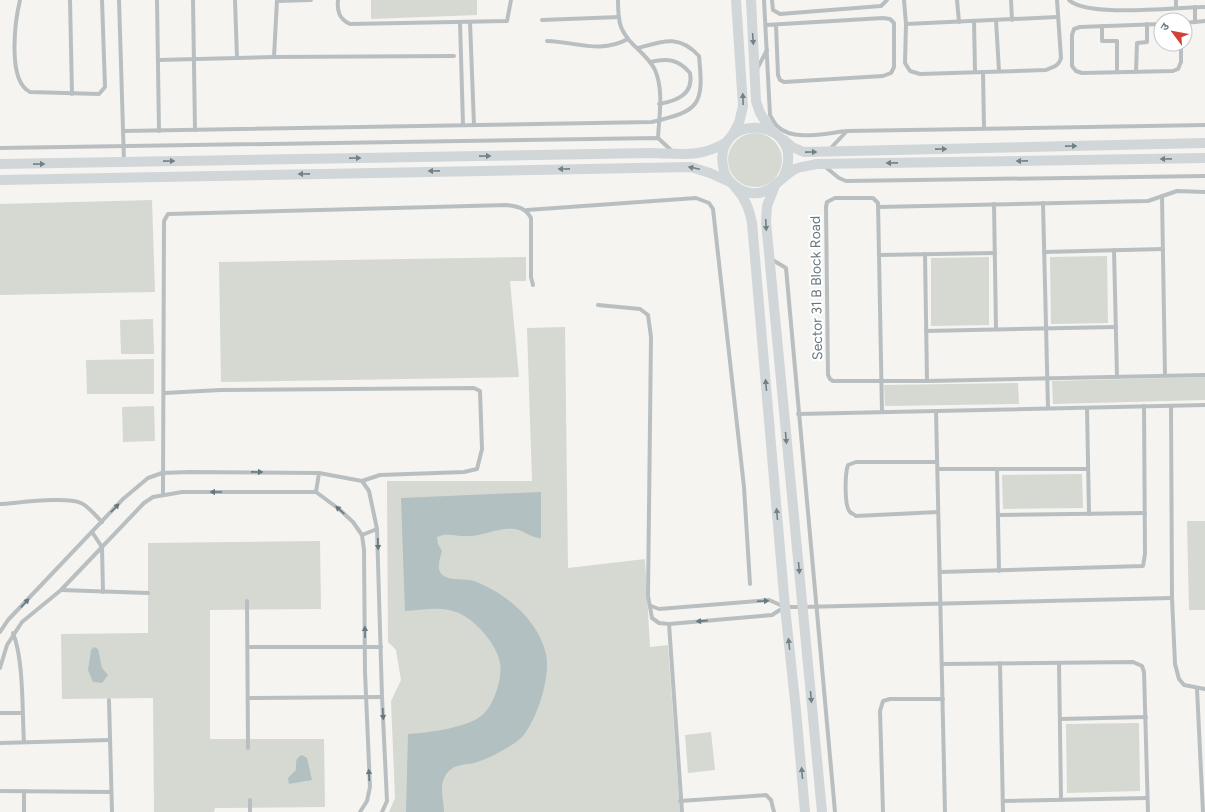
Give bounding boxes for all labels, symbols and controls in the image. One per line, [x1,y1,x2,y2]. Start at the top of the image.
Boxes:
north arrow [1153,12,1193,52]
text: उ [1158,20,1172,33]
one-way arrow [750,33,757,45]
one-way arrow [740,92,746,105]
one-way arrow [1065,143,1078,149]
one-way arrow [935,146,948,152]
one-way arrow [805,149,818,155]
one-way arrow [479,153,492,159]
one-way arrow [349,155,362,161]
one-way arrow [1160,155,1172,162]
one-way arrow [163,158,176,164]
one-way arrow [1015,158,1028,164]
one-way arrow [33,160,45,167]
one-way arrow [885,160,898,166]
one-way arrow [688,165,700,171]
one-way arrow [557,166,570,172]
one-way arrow [427,168,440,174]
one-way arrow [297,171,310,177]
street label: Sector 31 B Block Road [807,216,826,360]
one-way arrow [763,219,770,231]
one-way arrow [762,379,769,391]
one-way arrow [783,432,790,444]
one-way arrow [251,469,263,476]
one-way arrow [209,489,222,495]
one-way arrow [110,503,119,513]
one-way arrow [335,505,345,515]
one-way arrow [773,508,780,520]
one-way arrow [374,538,381,550]
one-way arrow [795,562,802,574]
one-way arrow [757,597,769,604]
one-way arrow [20,598,30,608]
one-way arrow [696,618,708,625]
one-way arrow [362,625,368,638]
one-way arrow [786,638,792,650]
one-way arrow [808,691,814,703]
one-way arrow [379,708,386,720]
one-way arrow [798,767,805,779]
one-way arrow [366,769,373,781]

